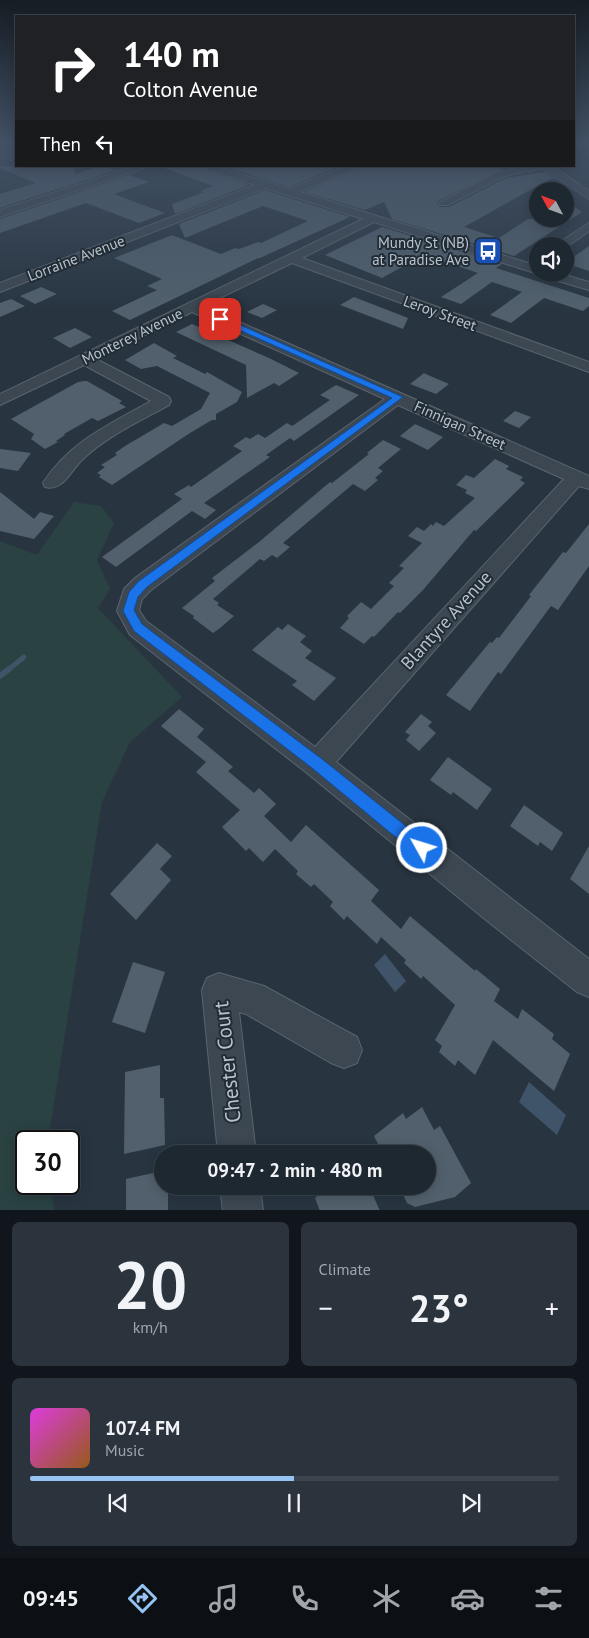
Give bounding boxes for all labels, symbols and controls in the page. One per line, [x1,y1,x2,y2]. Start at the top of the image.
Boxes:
text: 140 m [123,31,220,77]
icon: right [40,35,105,100]
text: Colton Avenue [123,75,258,103]
icon: left [91,130,119,158]
text: Then [40,132,81,156]
north arrow [529,182,574,228]
map controls [529,182,574,282]
street label: Lorraine Avenue [25,231,127,285]
place label: Mundy St (NB) at Paradise Ave [372,233,469,269]
bus stop icon: Mundy St (NB) at Paradise Ave [473,236,503,266]
button: sound [529,237,574,282]
street label: Leroy Street [401,291,479,335]
pin [199,298,241,340]
street label: Monterey Avenue [78,303,186,369]
icon: arrive [206,305,234,333]
street label: Finnigan Street [411,396,509,454]
street label: Blantyre Avenue [396,566,496,674]
position arrow [395,821,447,873]
street label: Chester Court [207,1000,247,1124]
speed limit sign: 30 [15,1130,80,1195]
text: 09:47 · 2 min · 480 m [208,1158,382,1182]
text: 20 [113,1242,187,1326]
text: Climate [319,1259,371,1279]
text: 23° [409,1283,469,1332]
text: − [319,1289,333,1326]
text: + [545,1289,559,1326]
text: km/h [133,1317,168,1337]
text: 107.4 FM [105,1416,180,1440]
text: Music [105,1440,145,1460]
icon: previous [104,1489,132,1517]
icon: pause [280,1489,308,1517]
icon: next [457,1489,485,1517]
icon: directions [125,1581,160,1616]
icon: music [206,1581,241,1616]
icon: phone [287,1581,322,1616]
icon: climate [369,1581,404,1616]
icon: car [450,1581,485,1616]
icon: filters [531,1581,566,1616]
text: 09:45 [23,1584,79,1612]

